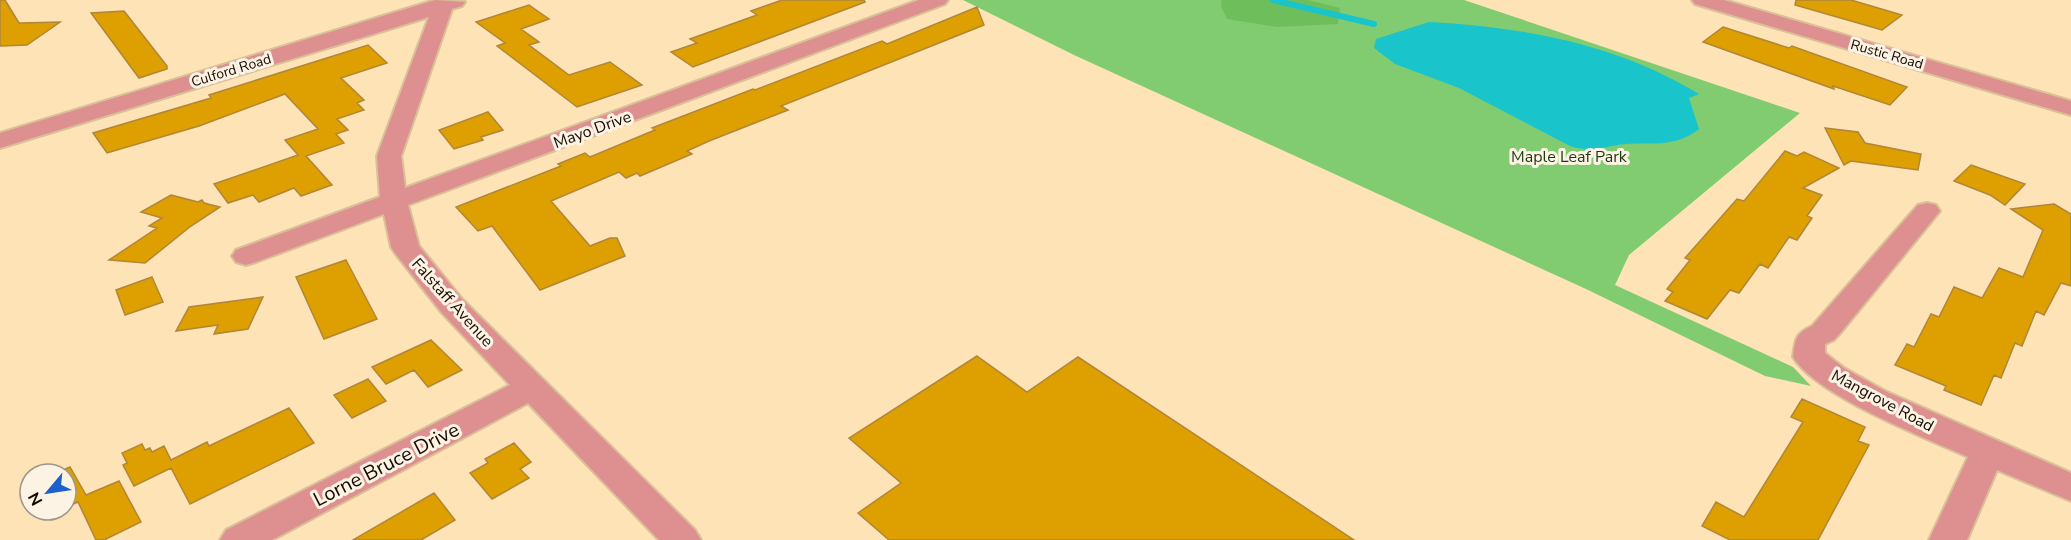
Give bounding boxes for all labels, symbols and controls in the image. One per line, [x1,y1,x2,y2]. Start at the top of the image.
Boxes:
street label: Rustic Road [1848,35,1925,74]
street label: Culford Road [189,49,273,92]
street label: Mayo Drive [550,106,634,154]
park label: Maple Leaf Park [1511,146,1628,168]
street label: Falstaff Avenue [407,254,498,352]
street label: Mangrove Road [1827,365,1938,437]
street label: Lorne Bruce Drive [309,416,464,513]
north arrow [18,462,78,522]
text: N [23,488,48,509]

